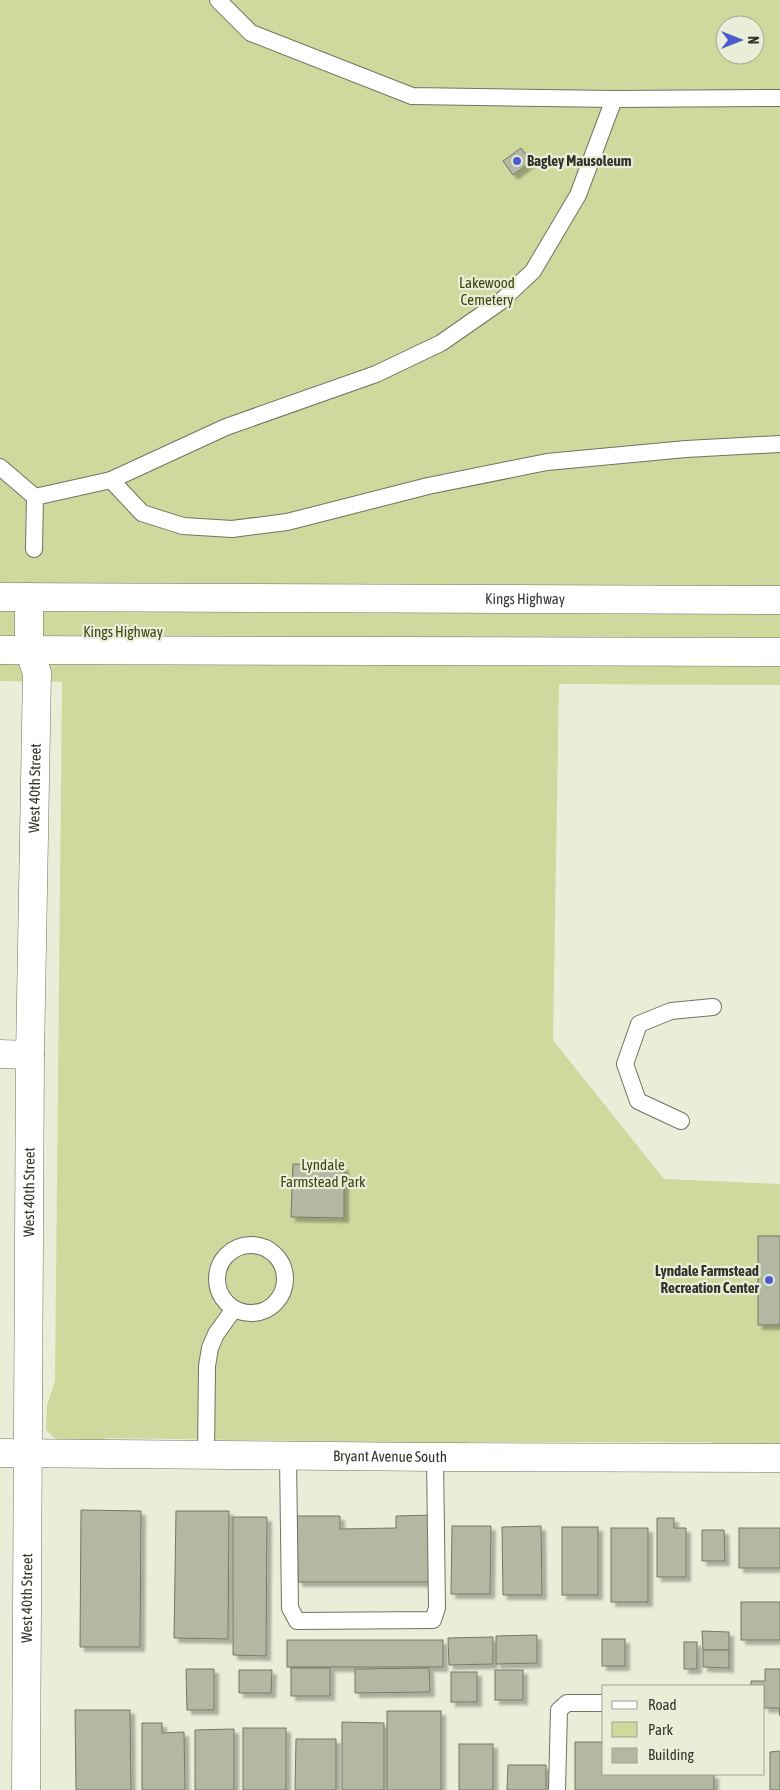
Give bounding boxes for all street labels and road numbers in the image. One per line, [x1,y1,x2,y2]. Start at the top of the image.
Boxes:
street label: Kings Highway [485,590,565,607]
street label: West 40th Street [25,743,44,833]
street label: West 40th Street [20,1147,37,1237]
street label: Bryant Avenue South [333,1447,447,1465]
street label: West 40th Street [18,1553,35,1643]

